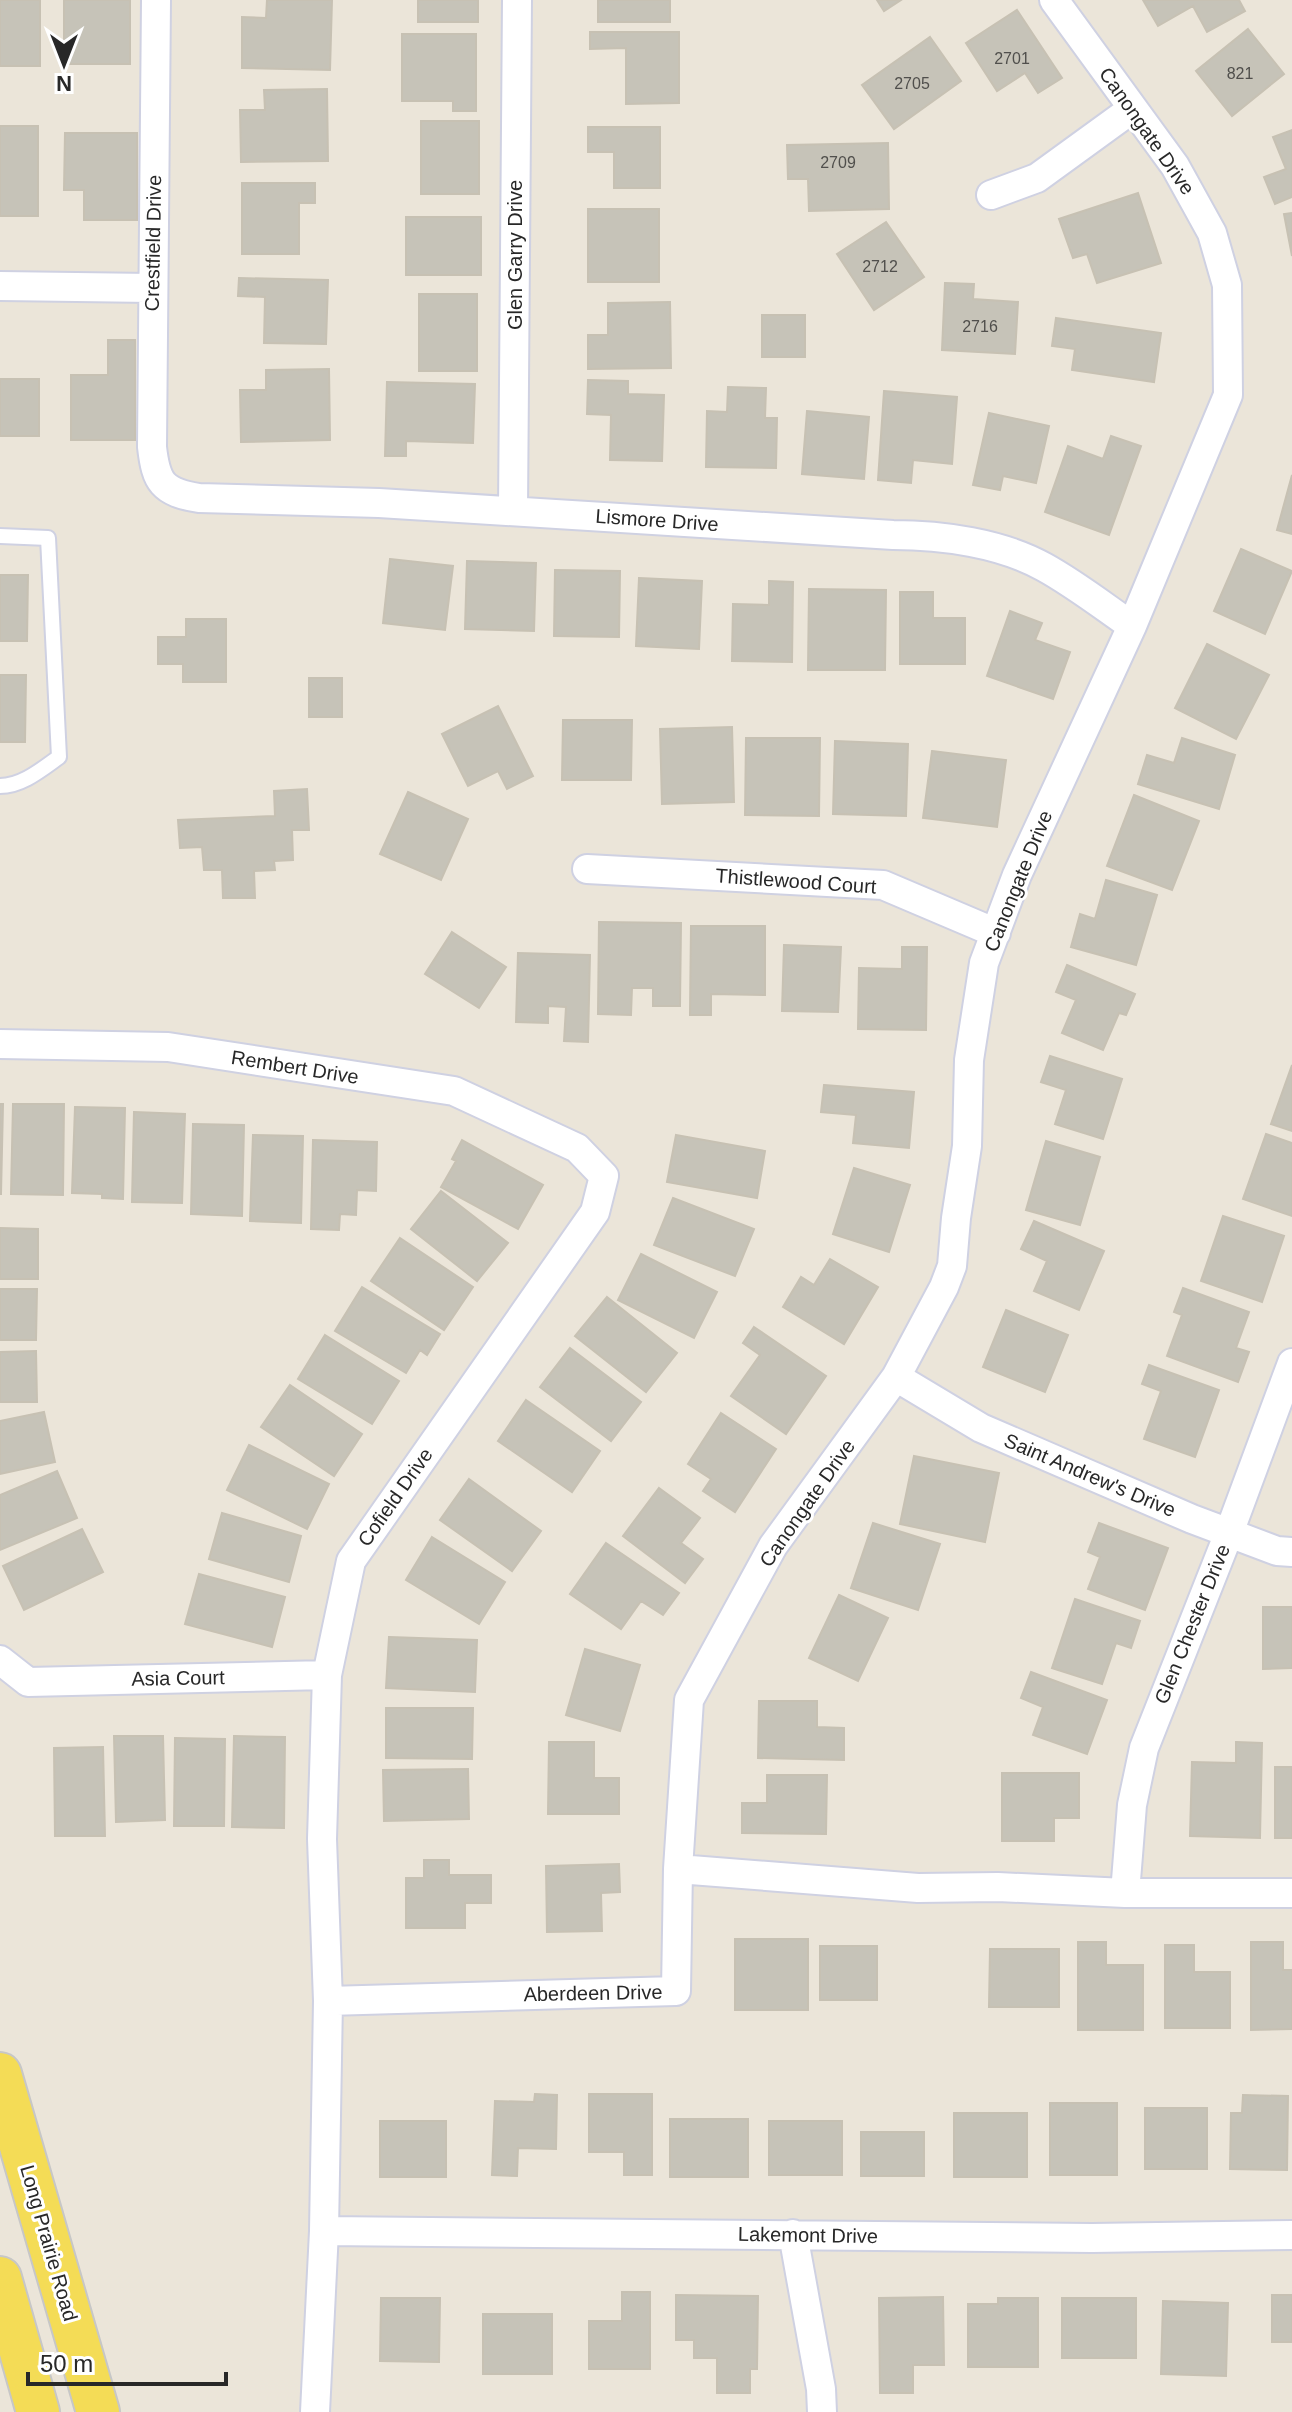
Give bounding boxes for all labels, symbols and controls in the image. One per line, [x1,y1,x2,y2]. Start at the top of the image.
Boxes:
north arrow [24,24,104,104]
house number: 2701 [994,50,1030,67]
street label: Canongate Drive [1095,63,1199,199]
house number: 821 [1227,65,1253,82]
text: N [56,71,72,96]
house number: 2705 [894,75,930,92]
house number: 2709 [820,154,856,171]
street label: Crestfield Drive [141,174,165,312]
street label: Glen Garry Drive [504,180,526,330]
house number: 2712 [862,258,898,275]
house number: 2716 [962,318,998,335]
street label: Lismore Drive [595,505,719,535]
street label: Canongate Drive [980,807,1056,955]
street label: Thistlewood Court [715,864,878,898]
street label: Rembert Drive [230,1046,360,1088]
street label: Saint Andrew's Drive [1001,1429,1179,1521]
street label: Canongate Drive [755,1435,859,1571]
street label: Cofield Drive [353,1444,437,1550]
street label: Glen Chester Drive [1150,1541,1234,1707]
street label: Asia Court [131,1666,225,1690]
street label: Aberdeen Drive [523,1981,663,2005]
street label: Long Prairie Road [16,2162,82,2324]
street label: Lakemont Drive [738,2223,878,2247]
scale bar [28,2336,226,2386]
text: 50 m [40,2350,93,2377]

